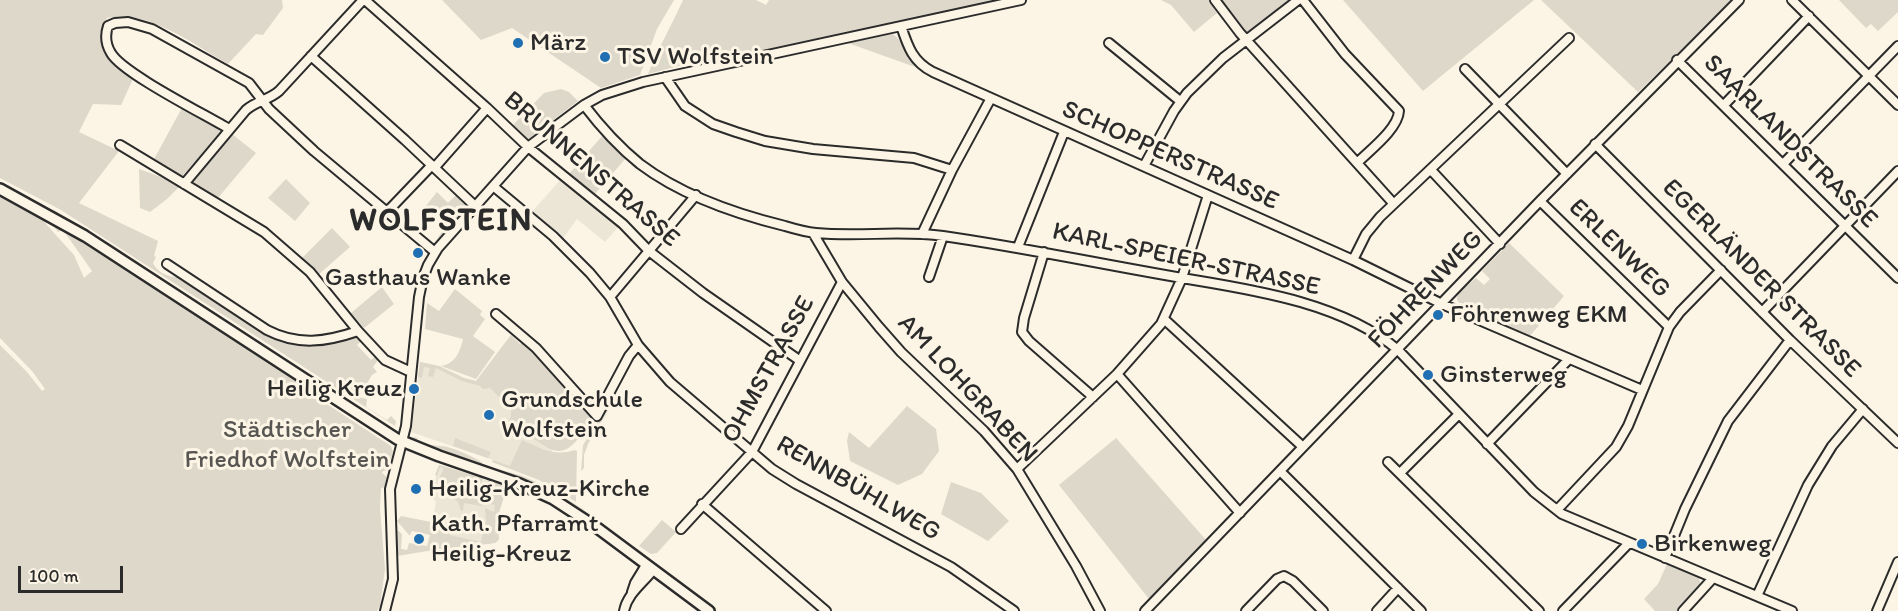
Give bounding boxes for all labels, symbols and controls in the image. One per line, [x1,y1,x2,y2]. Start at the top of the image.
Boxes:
place label: März [530,27,586,59]
marker: März [511,36,525,50]
place label: TSV Wolfstein [617,41,773,73]
street label: SAARLANDSTRASSE [1696,48,1884,236]
marker: TSV Wolfstein [598,50,612,64]
street label: BRUNNENSTRASSE [497,85,685,255]
street label: SCHOPPERSTRASSE [1057,94,1283,218]
street label: EGERLÄNDER STRASSE [1655,173,1867,385]
street label: ERLENWEG [1561,193,1677,305]
district label: WOLFSTEIN [349,203,533,241]
street label: KARL-SPEIER-STRASSE [1049,216,1323,304]
street label: FÖHRENWEG [1362,224,1490,356]
marker: Gasthaus Wanke [411,246,425,260]
place label: Gasthaus Wanke [325,262,511,294]
street label: OHMSTRASSE [716,291,822,449]
place label: Föhrenweg EKM [1450,299,1628,331]
street label: AM LOHGRABEN [890,308,1044,470]
marker: Föhrenweg EKM [1431,308,1445,322]
place label: Ginsterweg [1440,359,1567,391]
marker: Ginsterweg [1421,368,1435,382]
place label: Heilig Kreuz [267,373,402,405]
marker: Heilig Kreuz [407,382,421,396]
place label: Grundschule Wolfstein [501,384,643,446]
marker: Grundschule Wolfstein [482,408,496,422]
park label: Städtischer Friedhof Wolfstein [184,414,390,476]
street label: RENNBÜHLWEG [770,429,946,549]
place label: Heilig-Kreuz-Kirche [428,473,650,505]
marker: Heilig-Kreuz-Kirche [409,482,423,496]
place label: Kath. Pfarramt Heilig-Kreuz [431,508,598,570]
place label: Birkenweg [1654,528,1772,560]
marker: Kath. Pfarramt Heilig-Kreuz [412,532,426,546]
marker: Birkenweg [1635,537,1649,551]
scale bar [21,554,126,592]
text: 100 m [29,565,79,587]

